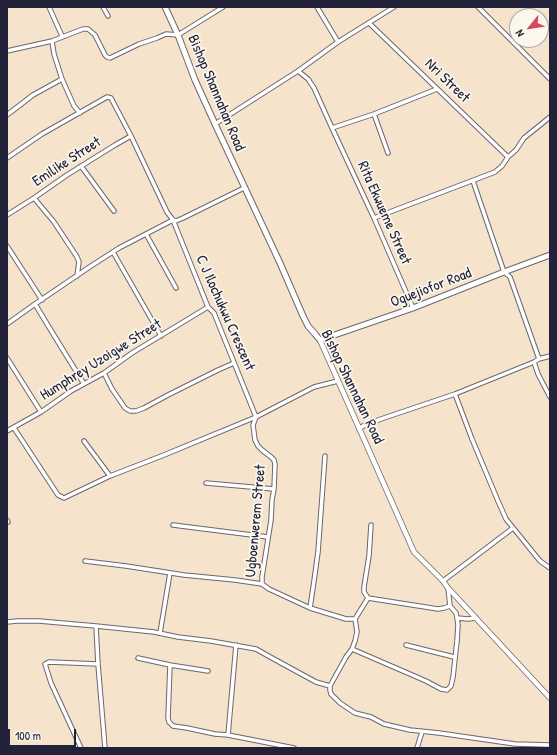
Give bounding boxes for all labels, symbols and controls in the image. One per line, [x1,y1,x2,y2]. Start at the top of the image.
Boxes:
north arrow [509,8,549,48]
text: N [512,27,527,40]
street label: Bishop Shannahan Road [183,32,249,154]
street label: Nri Street [421,55,473,107]
street label: Emilike Street [29,133,105,191]
street label: Rita Ekwueme Street [353,159,415,267]
street label: C J Ilochukwu Crescent [191,252,259,374]
street label: Oguejiofor Road [388,264,474,312]
street label: Humphrey Uzoigwe Street [37,315,165,405]
street label: Bishop Shannahan Road [317,327,387,447]
street label: Ugboenwerem Street [242,464,270,578]
scale bar [10,721,78,747]
text: 100 m [15,727,41,744]

